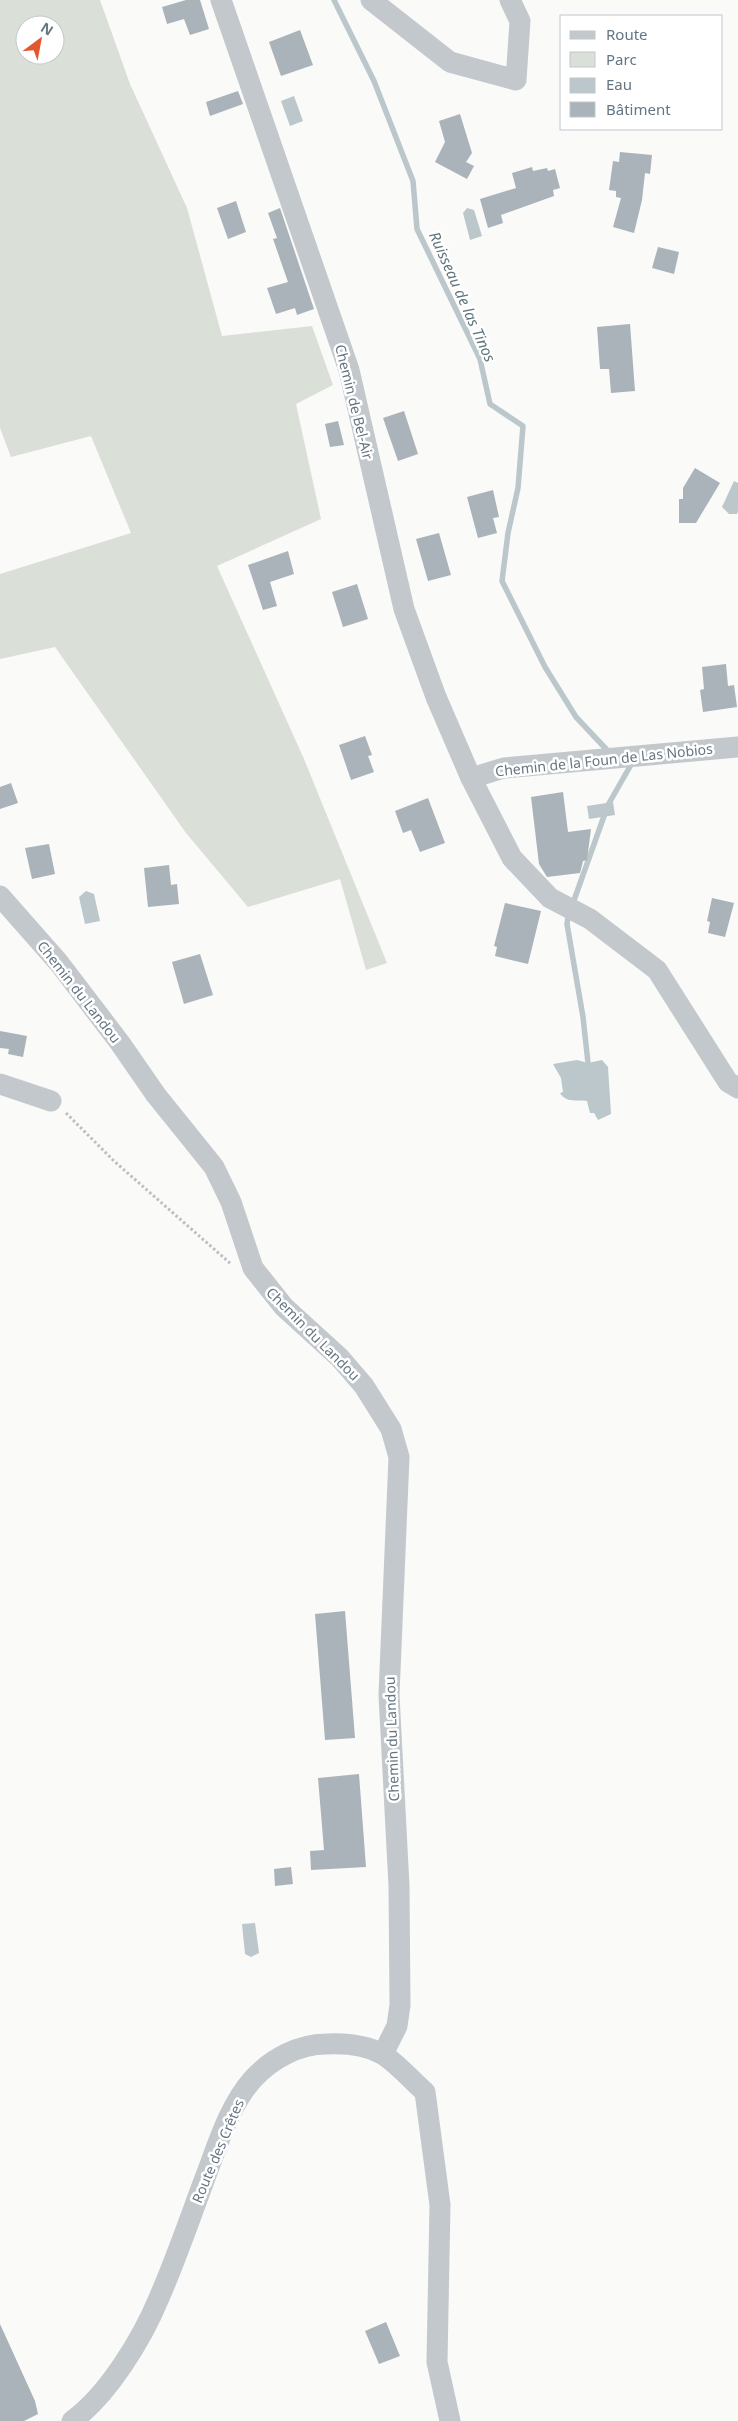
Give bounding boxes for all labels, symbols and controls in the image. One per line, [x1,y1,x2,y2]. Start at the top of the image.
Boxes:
north arrow [15,15,65,65]
legend [560,15,723,130]
text: N [37,17,57,40]
text: Route [606,24,648,44]
text: Parc [606,49,637,69]
text: Eau [606,74,632,94]
text: Bâtiment [606,99,671,119]
water label: Ruisseau de las Tinos [425,228,501,365]
street label: Chemin de Bel-Air [331,342,378,462]
street label: Chemin de la Foun de Las Nobios [494,739,714,780]
street label: Chemin du Landou [33,937,125,1047]
street label: Chemin du Landou [262,1283,364,1385]
street label: Chemin du Landou [380,1676,403,1802]
street label: Route des Crêtes [187,2096,248,2206]

